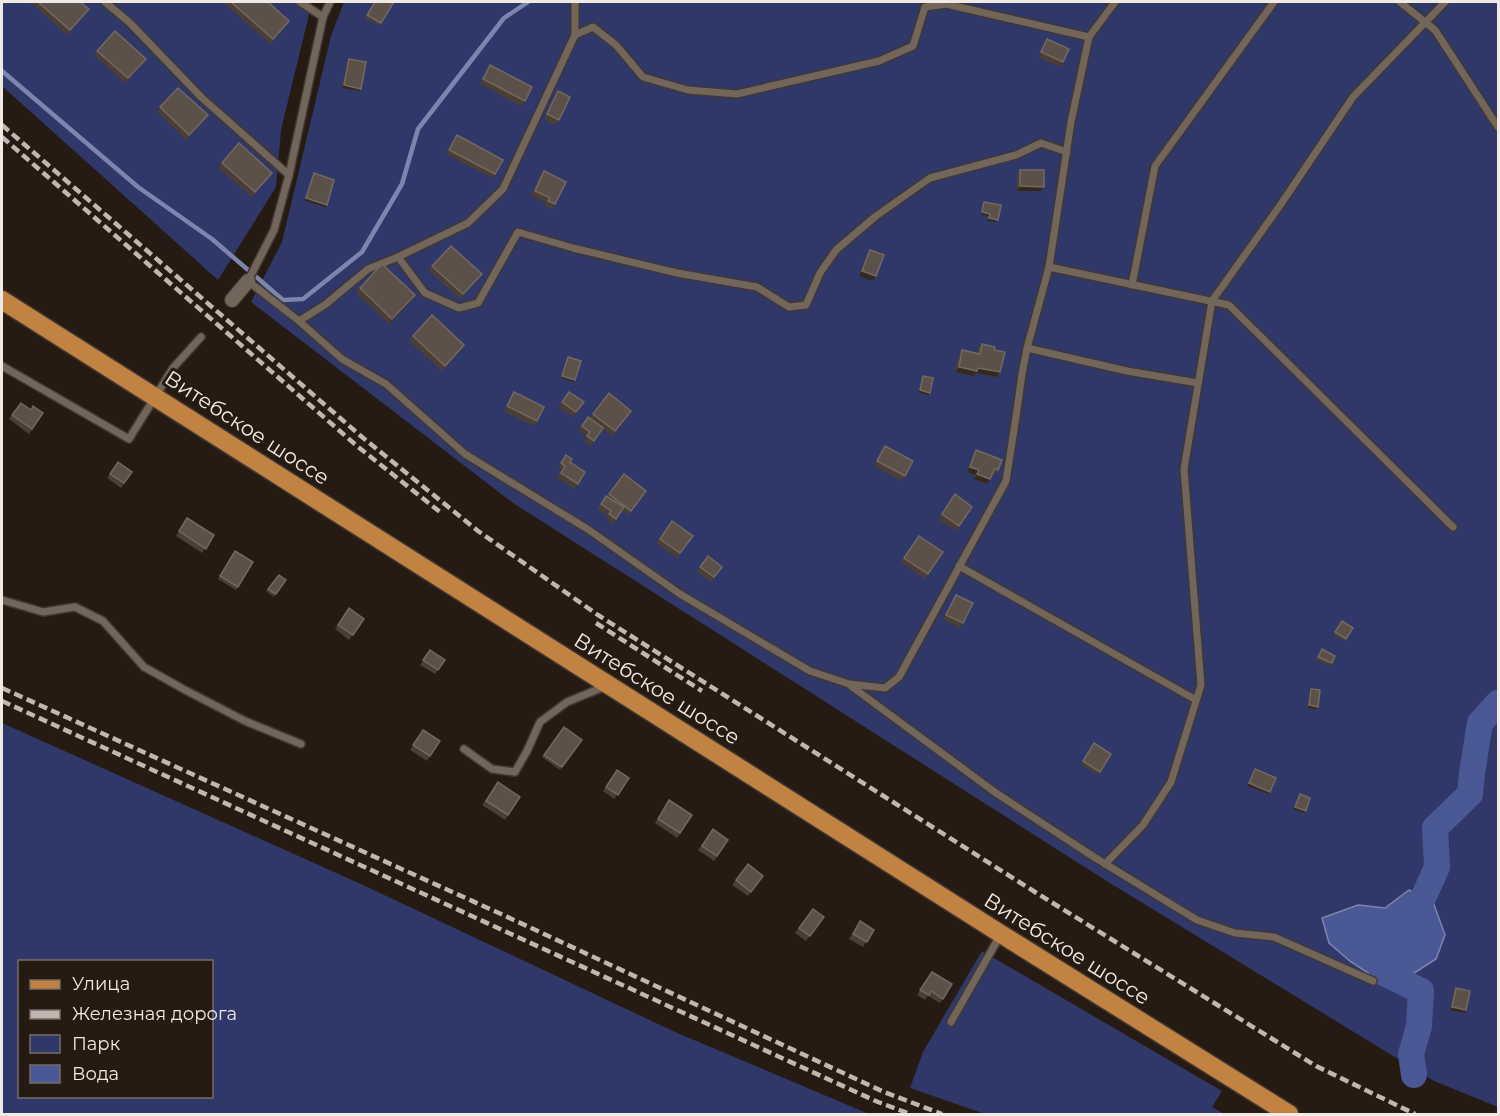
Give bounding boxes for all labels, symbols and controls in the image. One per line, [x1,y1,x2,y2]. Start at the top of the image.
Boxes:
street label: Витебское шоссе [160,365,334,490]
street label: Витебское шоссе [570,627,745,750]
street label: Витебское шоссе [980,887,1155,1010]
legend [18,960,213,1098]
text: Улица [72,973,130,995]
text: Железная дорога [72,1003,237,1025]
text: Парк [72,1033,121,1055]
text: Вода [72,1063,119,1085]

